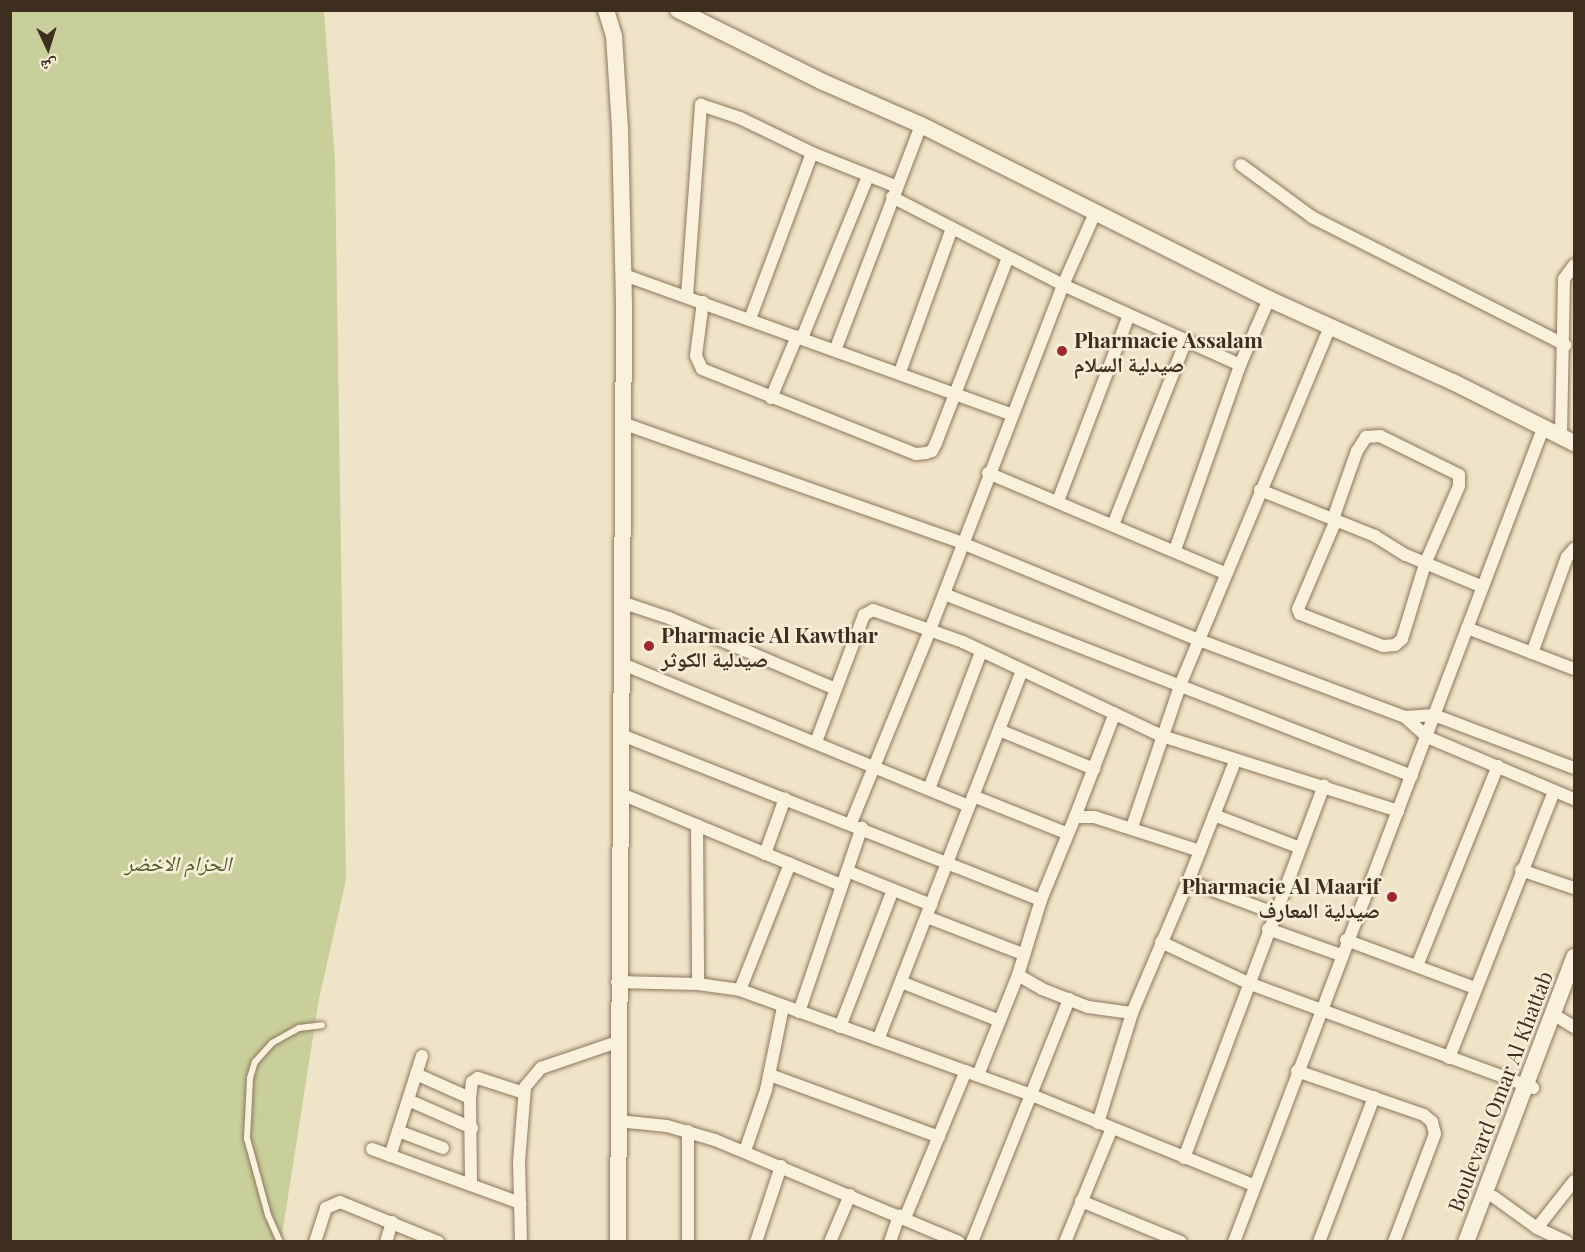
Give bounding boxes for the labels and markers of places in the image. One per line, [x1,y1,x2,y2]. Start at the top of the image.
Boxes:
place label: Pharmacie Assalam صيدلية السلام [1074,326,1264,376]
marker: Pharmacie Assalam صيدلية السلام [1055,344,1069,358]
place label: Pharmacie Al Kawthar صيدلية الكوثر [661,621,879,671]
marker: Pharmacie Al Kawthar صيدلية الكوثر [642,639,656,653]
place label: Pharmacie Al Maarif صيدلية المعارف [1181,872,1380,922]
marker: Pharmacie Al Maarif صيدلية المعارف [1385,890,1399,904]

